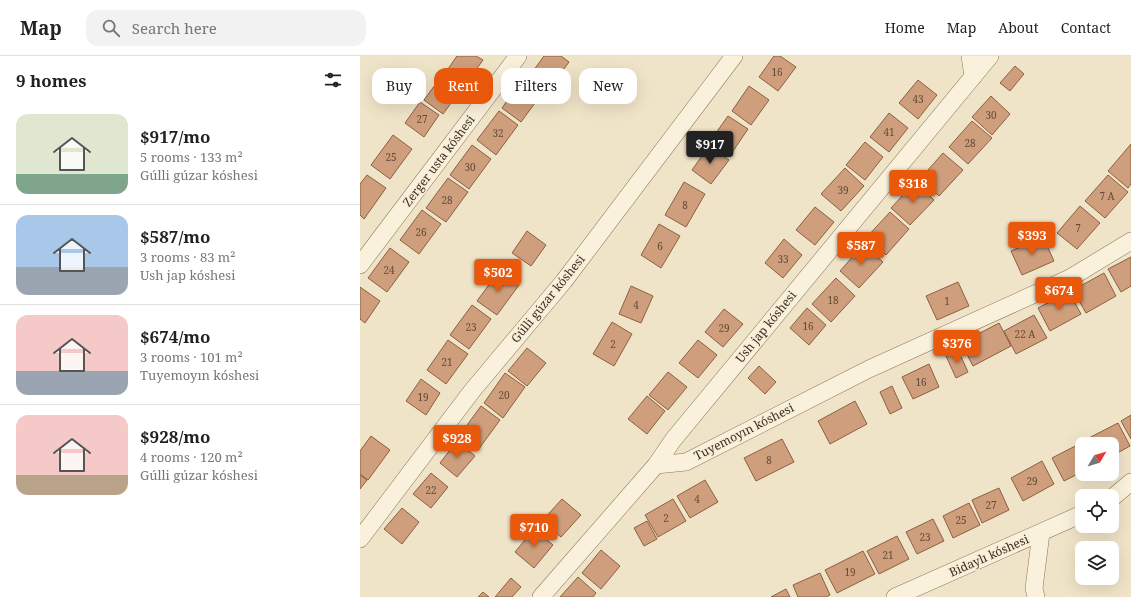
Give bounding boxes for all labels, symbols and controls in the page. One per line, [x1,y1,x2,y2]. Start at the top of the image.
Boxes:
search box [86,10,366,46]
text: Map [20,15,62,41]
icon: search [100,17,122,39]
text: Search here [132,18,217,38]
text: Home [885,18,925,37]
text: Map [947,18,976,37]
text: About [998,18,1039,37]
text: Contact [1061,18,1111,37]
house number: 16 [771,65,783,79]
chip: Buy [372,68,426,104]
chip: Rent [434,68,493,104]
chip: Filters [501,68,571,104]
chip: New [579,68,637,104]
text: 9 homes [16,69,86,92]
icon: filters [322,69,344,91]
house number: 43 [912,92,924,106]
house number: 30 [985,108,997,122]
street label: Zerger usta kóshesi [399,111,479,210]
house number: 27 [416,112,428,126]
text: $917/mo [140,125,211,148]
house number: 41 [883,125,895,139]
house number: 32 [492,126,504,140]
icon: home [48,130,96,178]
pin: $917 [686,131,734,165]
text: $917 [695,135,725,153]
house number: 28 [964,136,976,150]
text: 5 rooms · 133 m² [140,148,243,166]
house number: 25 [385,150,397,164]
house number: 30 [464,160,476,174]
text: Gúlli gúzar kóshesi [140,166,258,184]
pin: $318 [889,170,937,204]
text: $318 [898,174,928,192]
house number: 39 [837,183,849,197]
house number: 7 А [1099,189,1116,203]
house number: 28 [441,193,453,207]
house number: 8 [682,198,688,212]
house number: 7 [1075,221,1081,235]
pin: $393 [1008,222,1056,256]
text: $587/mo [140,225,211,248]
house number: 26 [415,225,427,239]
text: $393 [1017,226,1047,244]
icon: home [48,231,96,279]
pin: $587 [837,232,885,266]
text: $587 [846,236,876,254]
house number: 6 [657,239,663,253]
text: 3 rooms · 83 m² [140,248,235,266]
street label: Gúlli gúzar kóshesi [507,251,589,346]
house number: 33 [777,252,789,266]
pin: $502 [474,259,522,293]
house number: 24 [383,263,395,277]
text: $502 [483,263,513,281]
text: Ush jap kóshesi [140,266,235,284]
pin: $674 [1035,277,1083,311]
text: $674 [1044,281,1074,299]
street label: Ush jap kóshesi [731,287,800,366]
house number: 18 [827,293,839,307]
house number: 1 [944,294,950,308]
house number: 4 [633,298,639,312]
house number: 16 [802,319,814,333]
house number: 23 [465,320,477,334]
house number: 29 [718,321,730,335]
text: $674/mo [140,325,211,348]
house number: 22 А [1015,327,1036,341]
pin: $376 [933,330,981,364]
icon: home [48,331,96,379]
text: $376 [942,334,972,352]
house number: 2 [610,337,616,351]
text: 3 rooms · 101 m² [140,348,243,366]
house number: 21 [441,355,453,369]
text: Tuyemoyın kóshesi [140,366,259,384]
house number: 16 [915,375,927,389]
house number: 20 [498,388,510,402]
house number: 19 [417,390,429,404]
street label: Tuyemoyın kóshesi [691,399,797,464]
text: $928/mo [140,425,211,448]
pin: $928 [433,425,481,459]
text: $928 [442,429,472,447]
icon: home [48,431,96,479]
north arrow [1075,437,1119,481]
map controls [1075,437,1119,585]
text: 4 rooms · 120 m² [140,448,243,466]
house number: 8 [766,453,772,467]
text: Gúlli gúzar kóshesi [140,466,258,484]
house number: 29 [1026,474,1038,488]
house number: 22 [425,483,437,497]
button: locate [1075,489,1119,533]
house number: 4 [694,492,700,506]
house number: 27 [985,498,997,512]
house number: 2 [663,511,669,525]
house number: 25 [955,513,967,527]
pin: $710 [510,514,558,548]
text: $710 [519,518,549,536]
house number: 23 [919,530,931,544]
street label: Bidaylı kóshesi [946,530,1031,581]
button: layers [1075,541,1119,585]
house number: 21 [882,548,894,562]
house number: 19 [844,565,856,579]

